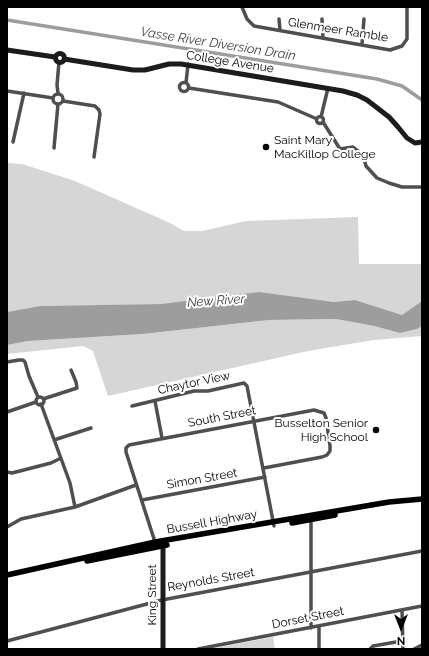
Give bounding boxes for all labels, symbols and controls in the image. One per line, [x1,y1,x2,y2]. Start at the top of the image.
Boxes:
street label: Glenmeer Ramble [287,15,389,45]
water label: Vasse River Diversion Drain [139,24,297,64]
street label: College Avenue [185,48,275,76]
place label: Saint Mary MacKillop College [274,133,375,161]
marker: Saint Mary MacKillop College [261,142,271,152]
water label: New River [187,291,245,311]
street label: Chaytor View [156,368,232,398]
street label: South Street [187,403,257,431]
place label: Busselton Senior High School [275,416,368,444]
marker: Busselton Senior High School [371,425,381,435]
street label: Simon Street [166,466,238,492]
street label: Bussell Highway [166,507,258,537]
street label: King Street [145,564,159,626]
street label: Reynolds Street [166,565,256,595]
street label: Dorset Street [271,604,345,632]
north arrow [381,608,421,648]
text: N [397,634,405,647]

